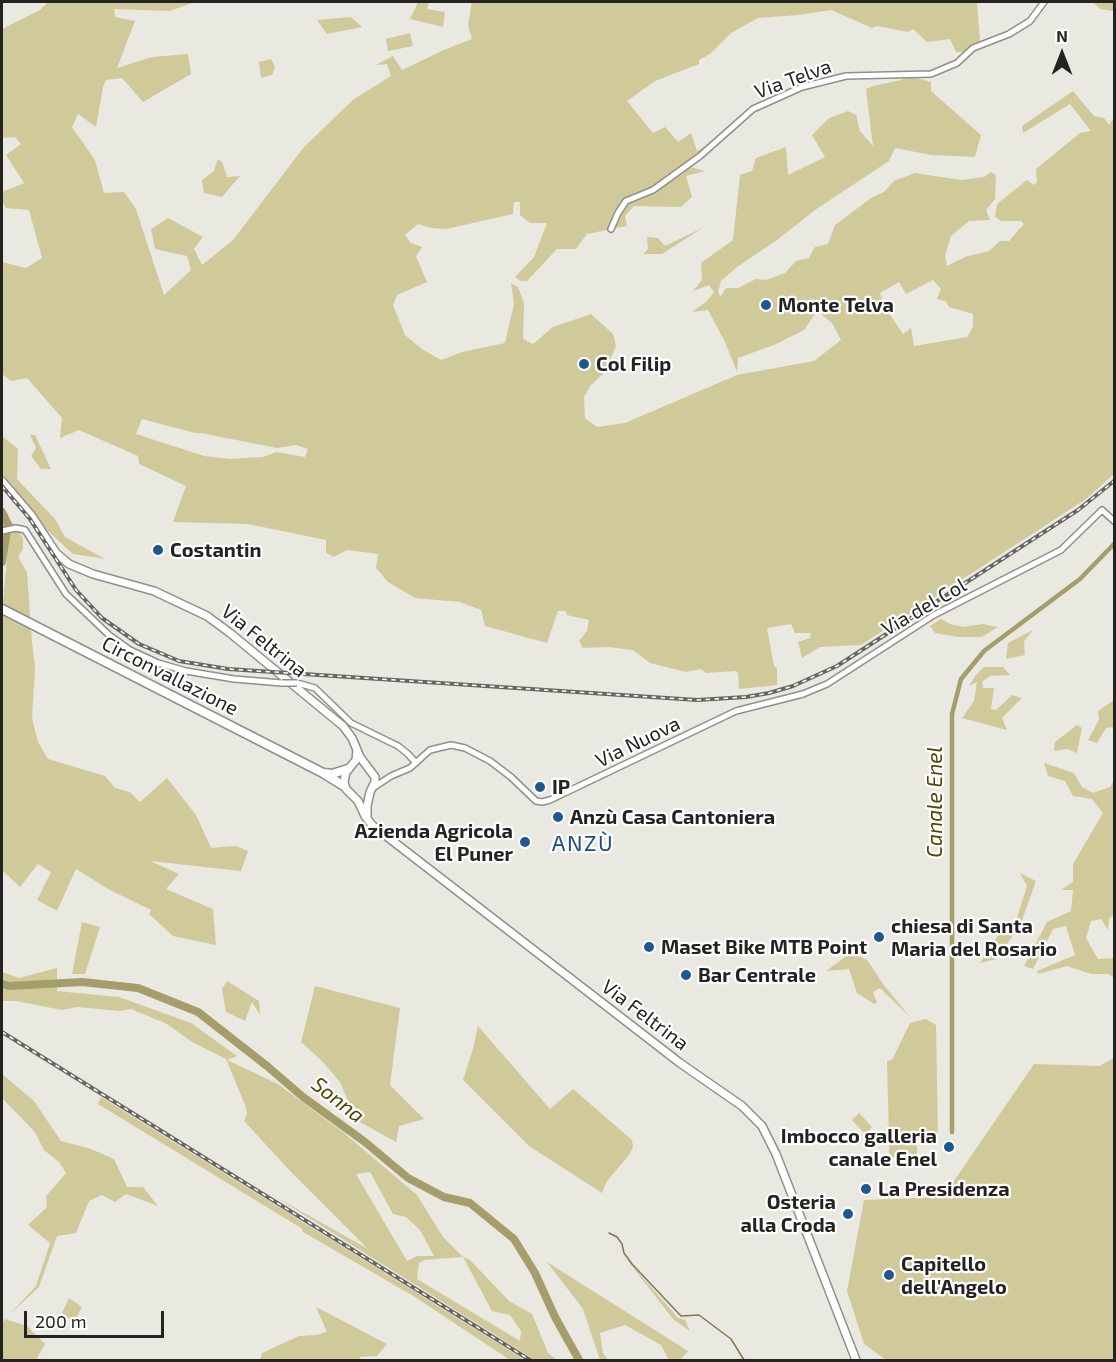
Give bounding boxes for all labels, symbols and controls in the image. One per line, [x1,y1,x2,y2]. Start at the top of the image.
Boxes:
north arrow [1032,24,1092,84]
text: N [1056,26,1068,45]
street label: Via Telva [751,54,835,104]
place label: Monte Telva [778,293,894,317]
marker: Monte Telva [759,298,773,312]
place label: Col Filip [596,352,671,376]
marker: Col Filip [577,357,591,371]
place label: Costantin [170,538,262,562]
marker: Costantin [151,543,165,557]
street label: Via del Col [877,573,971,641]
street label: Via Feltrina [217,599,311,683]
street label: Circonvallazione [98,631,242,721]
street label: Via Nuova [592,711,684,773]
water label: Canale Enel [922,746,948,858]
place label: IP [552,775,570,799]
marker: IP [533,780,547,794]
place label: Anzù Casa Cantoniera [570,805,775,829]
marker: Anzù Casa Cantoniera [551,810,565,824]
place label: Azienda Agricola El Puner [354,819,513,866]
district label: ANZÙ [552,831,614,857]
marker: Azienda Agricola El Puner [518,835,532,849]
place label: chiesa di Santa Maria del Rosario [891,914,1057,961]
marker: chiesa di Santa Maria del Rosario [872,930,886,944]
place label: Maset Bike MTB Point [661,935,867,959]
marker: Maset Bike MTB Point [642,940,656,954]
place label: Bar Centrale [698,963,816,987]
marker: Bar Centrale [679,968,693,982]
street label: Via Feltrina [597,974,693,1056]
water label: Sonna [307,1072,369,1128]
place label: Imbocco galleria canale Enel [781,1124,937,1171]
marker: Imbocco galleria canale Enel [942,1140,956,1154]
place label: La Presidenza [878,1177,1010,1201]
marker: La Presidenza [859,1182,873,1196]
place label: Osteria alla Croda [740,1190,836,1237]
marker: Osteria alla Croda [841,1207,855,1221]
place label: Capitello dell'Angelo [901,1252,1007,1299]
marker: Capitello dell'Angelo [882,1268,896,1282]
scale bar [27,1299,166,1337]
text: 200 m [35,1310,87,1332]

